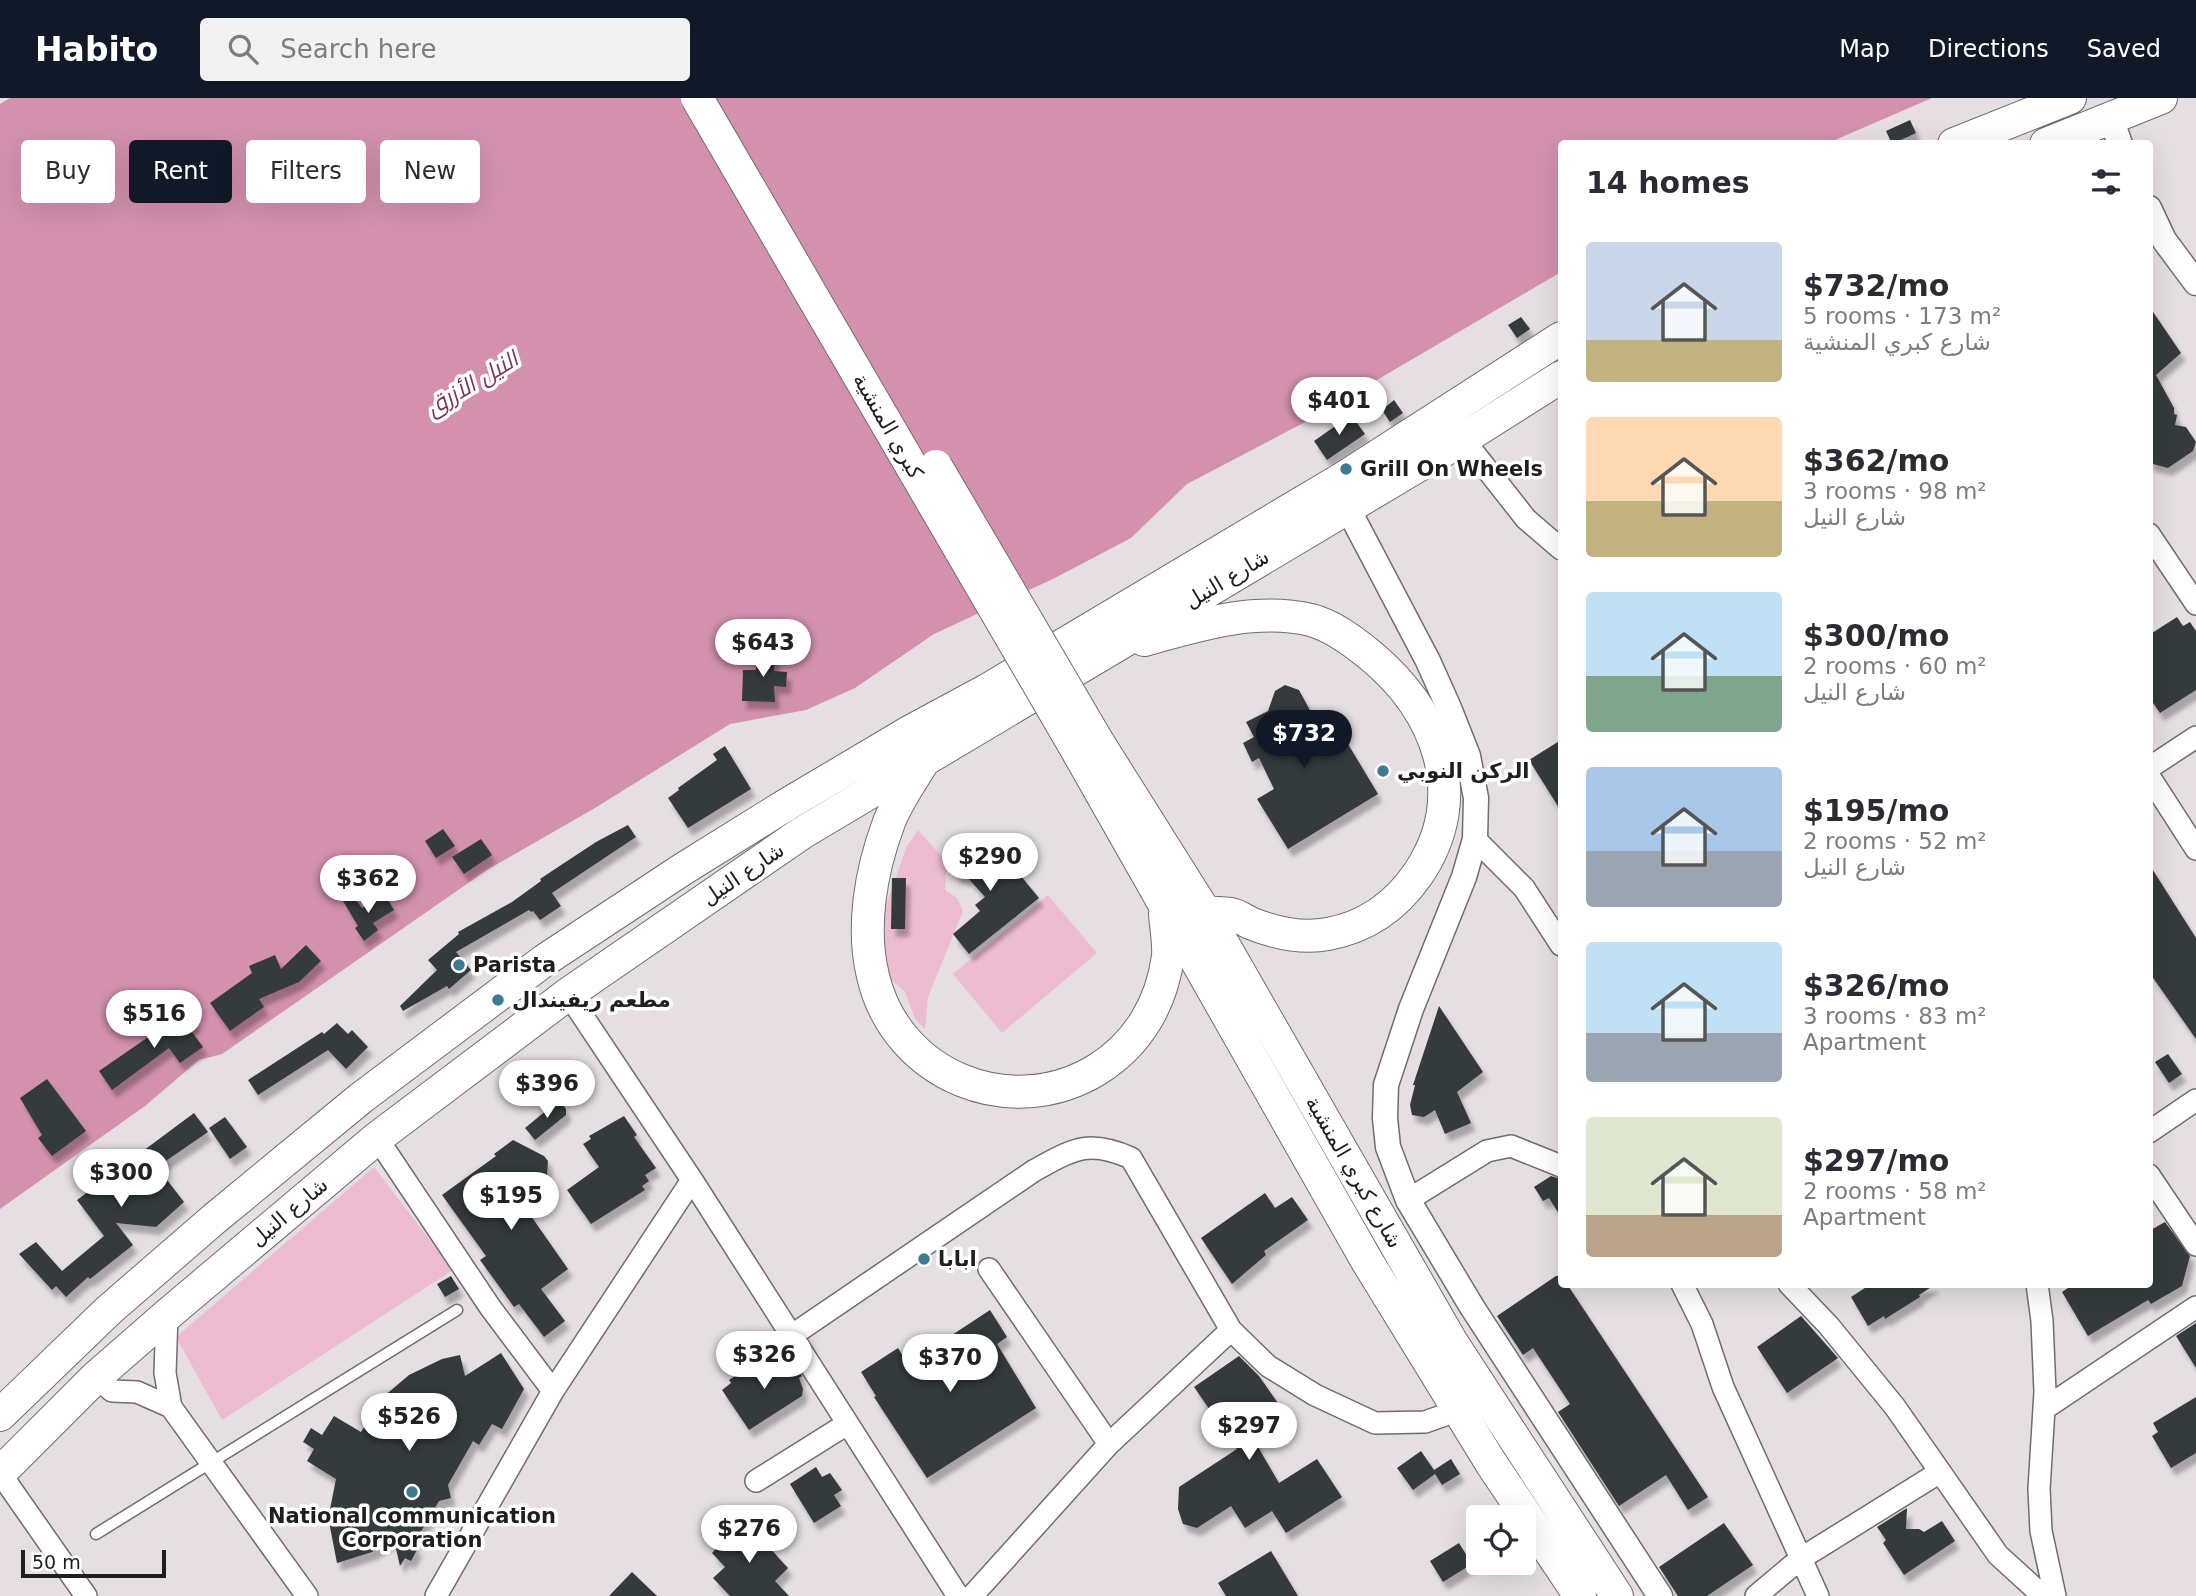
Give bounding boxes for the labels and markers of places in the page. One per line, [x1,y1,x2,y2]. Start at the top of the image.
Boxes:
pin: $401 [1298,378,1380,437]
place label: Grill On Wheels [1360,457,1543,481]
marker: Grill On Wheels [1338,461,1354,477]
pin: $643 [722,620,804,679]
pin: $732 [1263,710,1345,770]
place label: الركن النوبي [1397,759,1530,783]
marker: الركن النوبي [1375,763,1391,779]
pin: $290 [949,834,1031,893]
pin: $362 [327,856,409,915]
place label: Parista [473,953,556,977]
marker: Parista [451,957,467,973]
place label: مطعم ريفيندال [512,988,671,1012]
pin: $516 [113,990,195,1050]
marker: مطعم ريفيندال [490,992,506,1008]
pin: $396 [506,1060,588,1120]
pin: $300 [80,1150,162,1209]
pin: $195 [470,1172,552,1232]
place label: ابابا [938,1247,977,1271]
marker: ابابا [916,1251,932,1267]
pin: $326 [723,1332,805,1391]
pin: $370 [909,1334,991,1394]
pin: $526 [368,1394,450,1453]
pin: $297 [1208,1402,1290,1462]
marker: National communication Corporation [404,1484,420,1500]
place label: National communication Corporation [268,1504,556,1552]
pin: $276 [708,1506,790,1565]

